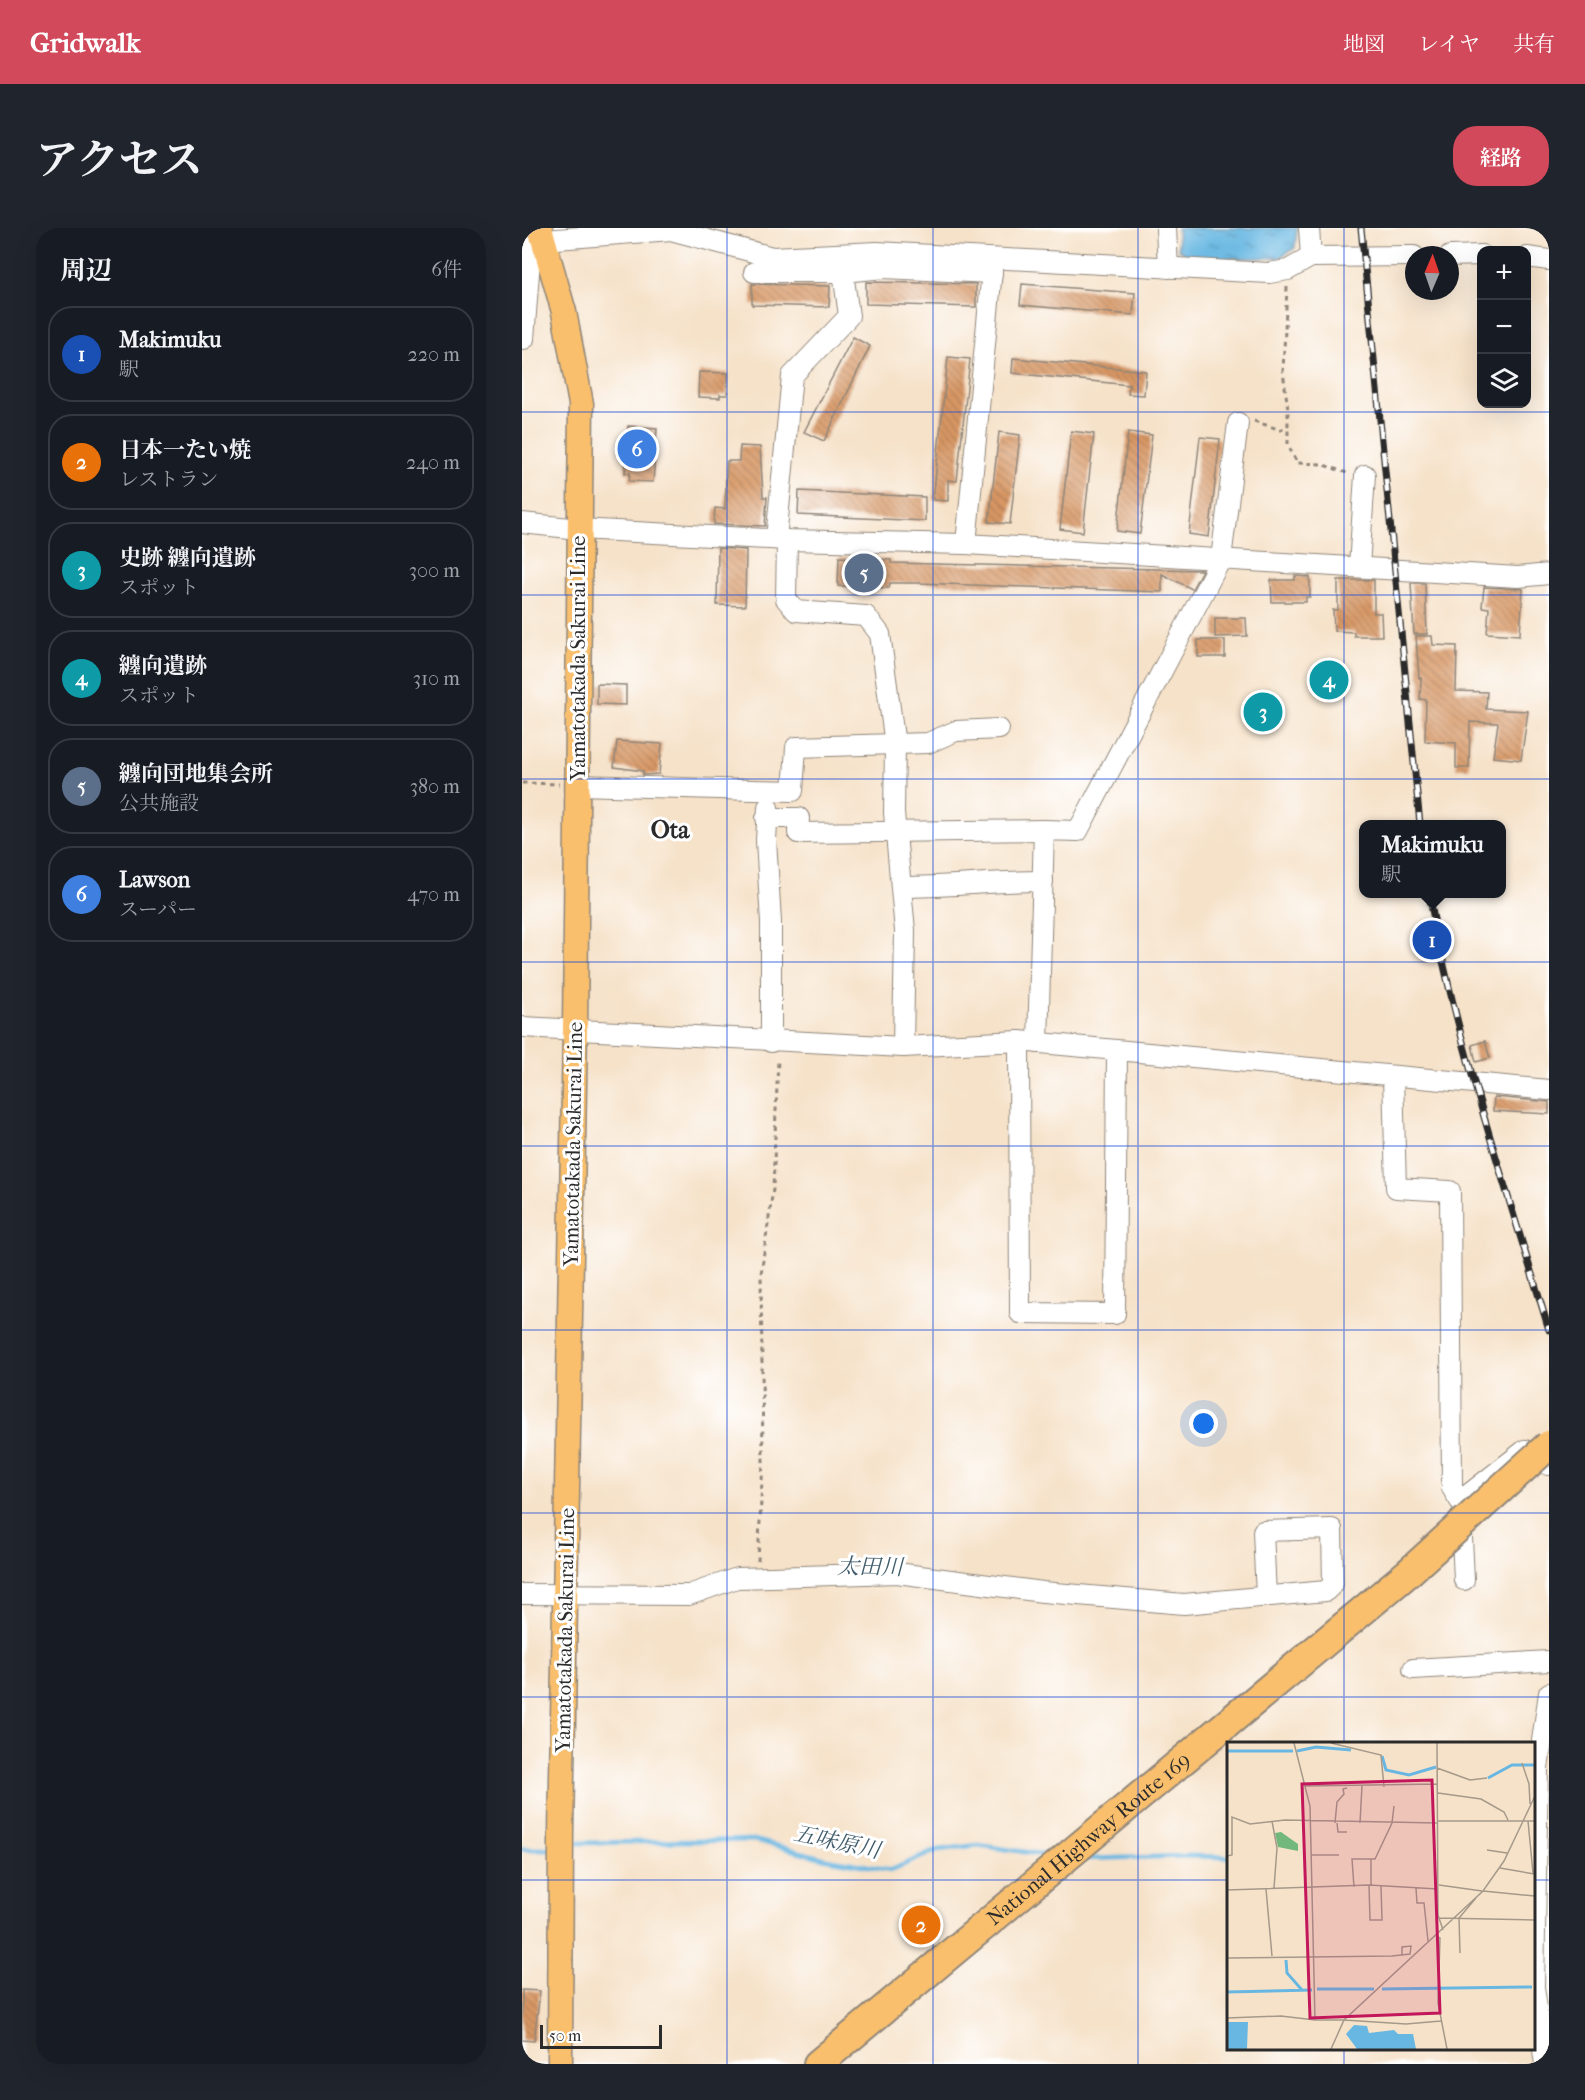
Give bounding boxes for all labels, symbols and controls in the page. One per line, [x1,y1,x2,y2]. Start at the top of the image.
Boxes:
text: Gridwalk [30,26,141,59]
text: 地図 [1343,32,1385,56]
text: レイヤ [1418,32,1480,56]
text: 共有 [1513,32,1555,56]
button: 経路 [1453,126,1549,186]
text: アクセス [36,136,203,185]
north arrow [1405,246,1459,300]
map controls [1477,246,1531,408]
button: + [1477,246,1531,300]
text: 周辺 [60,255,112,286]
text: 6件 [431,258,462,281]
button: − [1477,300,1531,354]
text: Makimuku [119,327,221,353]
text: 1 [78,343,85,366]
text: 220 m [407,343,460,366]
button: layers [1477,354,1531,408]
text: 駅 [119,358,139,381]
pin: 6 [618,426,656,472]
text: 日本一たい焼 [119,437,251,463]
text: 2 [76,451,87,474]
text: 240 m [406,451,460,474]
text: レストラン [119,468,218,491]
street label: Yamatotakada Sakurai Line [566,536,590,781]
text: 史跡 纏向遺跡 [119,545,256,571]
pin: 5 [844,550,884,596]
text: 3 [77,559,86,582]
text: 300 m [409,559,460,582]
text: スポット [119,576,199,599]
text: 纏向遺跡 [119,653,207,679]
pin: 4 [1310,658,1348,702]
text: 4 [76,667,87,690]
text: 310 m [413,667,460,690]
text: スポット [119,684,199,707]
pin: 3 [1244,690,1282,734]
text: 纏向団地集会所 [119,761,273,787]
text: 5 [77,775,86,798]
text: 380 m [410,775,460,798]
text: 公共施設 [119,792,199,815]
district label: Ota [651,816,690,844]
popup [1359,820,1506,898]
text: Makimuku [1381,832,1484,858]
text: 駅 [1381,863,1401,886]
text: Lawson [119,867,190,893]
text: 6 [76,883,87,906]
text: 470 m [407,883,460,906]
text: スーパー [119,898,197,921]
pin: 1 [1412,918,1452,962]
street label: Yamatotakada Sakurai Line [559,1021,587,1268]
your location [1189,1409,1218,1438]
street label: Yamatotakada Sakurai Line [551,1507,579,1754]
water label: 太田川 [837,1553,905,1581]
inset map [1227,1742,1534,2049]
street label: National Highway Route 169 [982,1747,1195,1930]
water label: 五味原川 [791,1820,884,1864]
pin: 2 [902,1902,940,1948]
scale bar [540,2022,662,2050]
text: 50 m [549,2026,581,2045]

